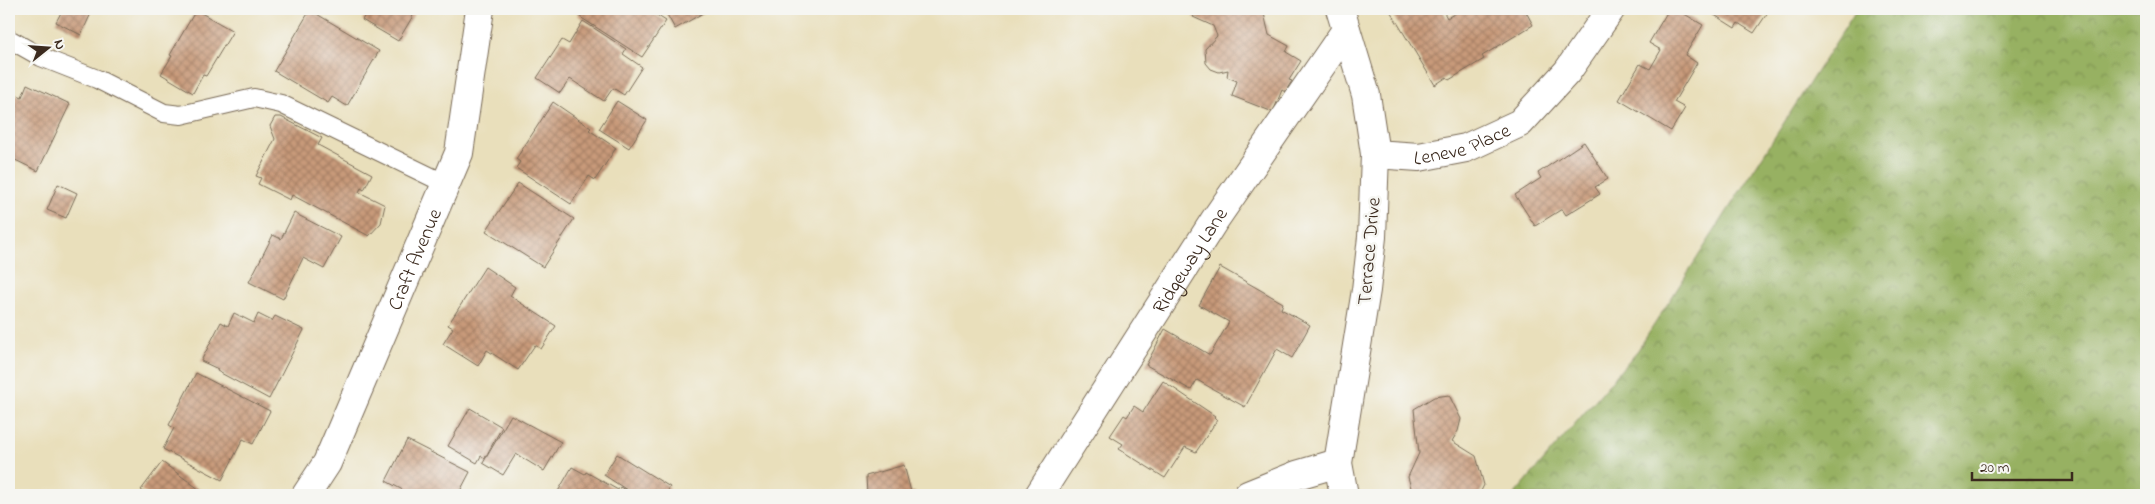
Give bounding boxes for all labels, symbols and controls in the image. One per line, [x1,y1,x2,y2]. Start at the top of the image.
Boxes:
north arrow [22,22,72,72]
text: N [48,37,70,52]
street label: Leneve Place [1413,117,1516,174]
street label: Terrace Drive [1351,196,1390,306]
street label: Ridgeway Lane [1146,202,1236,320]
street label: Craft Avenue [382,205,451,315]
scale bar [1972,449,2072,481]
text: 20 m [1980,457,2010,479]

